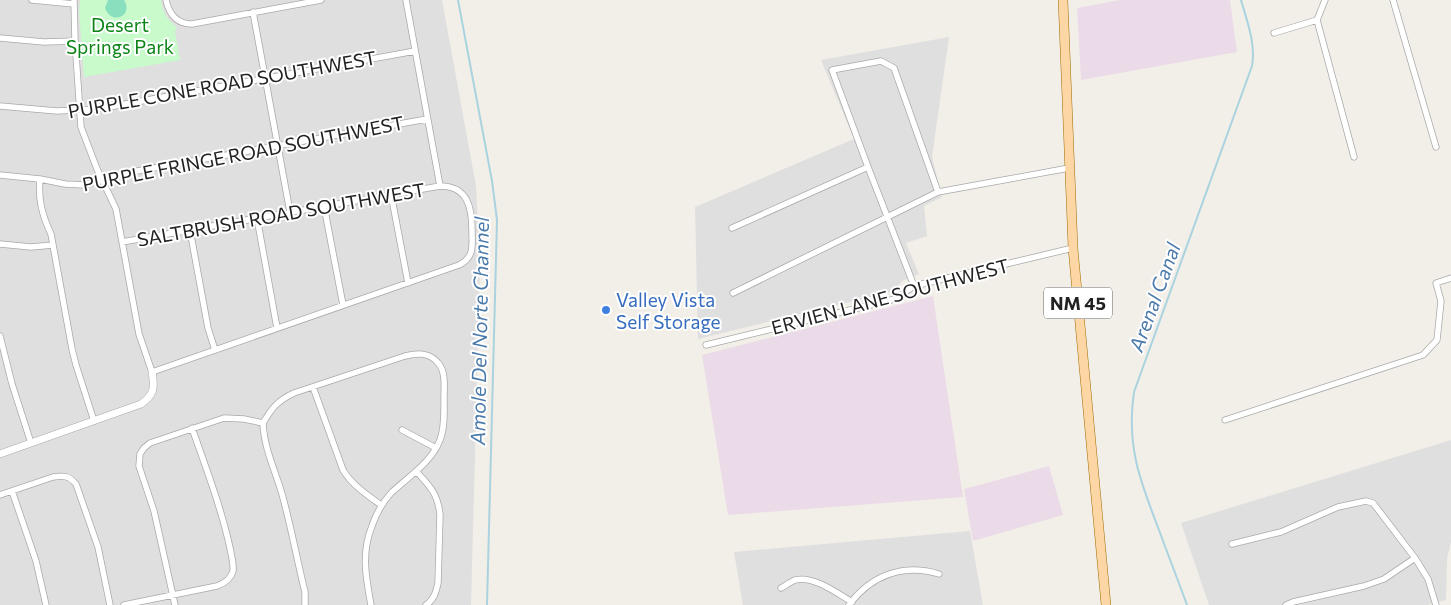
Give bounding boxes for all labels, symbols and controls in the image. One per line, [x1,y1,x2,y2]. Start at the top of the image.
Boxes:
park label: Desert Springs Park [66,13,174,58]
street label: PURPLE CONE ROAD SOUTHWEST [66,46,378,122]
street label: PURPLE FRINGE ROAD SOUTHWEST [80,110,406,196]
street label: SALTBRUSH ROAD SOUTHWEST [135,177,427,251]
water label: Amole Del Norte Channel [465,216,493,446]
water label: Arenal Canal [1123,238,1185,356]
street label: ERVIEN LANE SOUTHWEST [769,253,1011,339]
place label: Valley Vista Self Storage [616,288,721,333]
road number: NM 45 [1044,288,1112,318]
marker: Valley Vista Self Storage [600,304,612,316]

